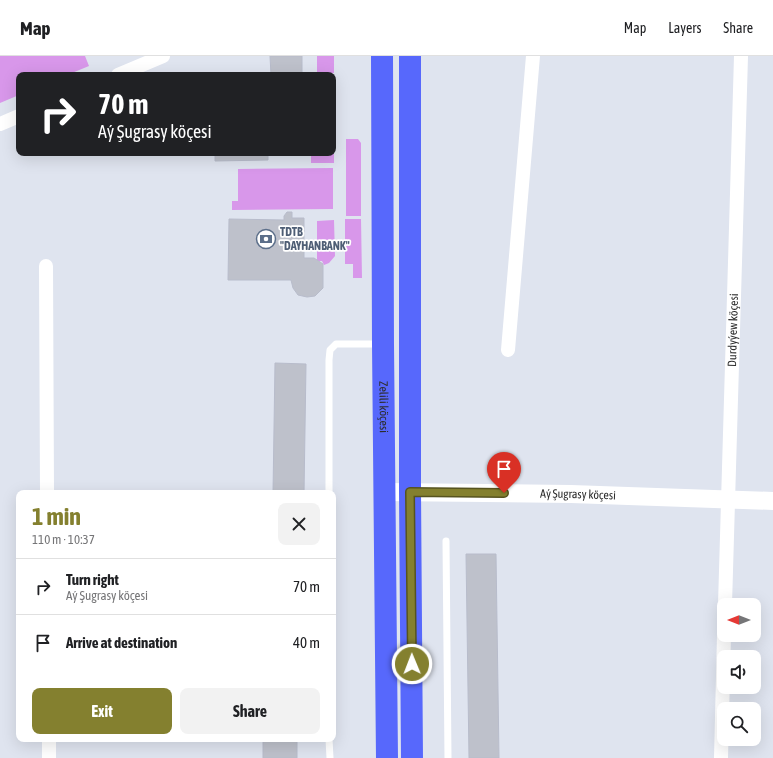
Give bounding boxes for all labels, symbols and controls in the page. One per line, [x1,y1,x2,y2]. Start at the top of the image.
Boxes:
text: Map [20,17,51,39]
text: Map [624,20,646,36]
text: Layers [668,20,701,36]
text: Share [723,20,753,36]
icon: right [32,88,84,140]
text: 70 m [98,88,148,120]
text: Aý Şugrasy köçesi [98,121,212,142]
place label: TDTB "DAYHANBANK" [280,225,350,253]
bank icon: TDTB "DAYHANBANK" [255,228,277,250]
street label: Durdyýew köçesi [725,293,741,367]
street label: Zelili köçesi [376,381,391,433]
pin [487,452,521,493]
icon: arrive [493,458,515,480]
street label: Aý Şugrasy köçesi [540,487,616,503]
text: 1 min [32,503,81,530]
button: close [278,503,320,545]
text: 110 m · 10:37 [32,532,95,547]
text: Turn right [66,571,119,588]
icon: right [32,576,54,598]
text: 70 m [293,578,320,595]
text: Aý Şugrasy köçesi [66,588,148,603]
north arrow [717,598,761,642]
map controls [717,598,761,746]
icon: arrive [32,632,54,654]
text: Arrive at destination [66,634,177,651]
text: 40 m [293,634,320,651]
position arrow [391,643,433,685]
button: sound [717,650,761,694]
button: Exit [32,688,172,734]
button: Share [180,688,320,734]
button: search [717,702,761,746]

